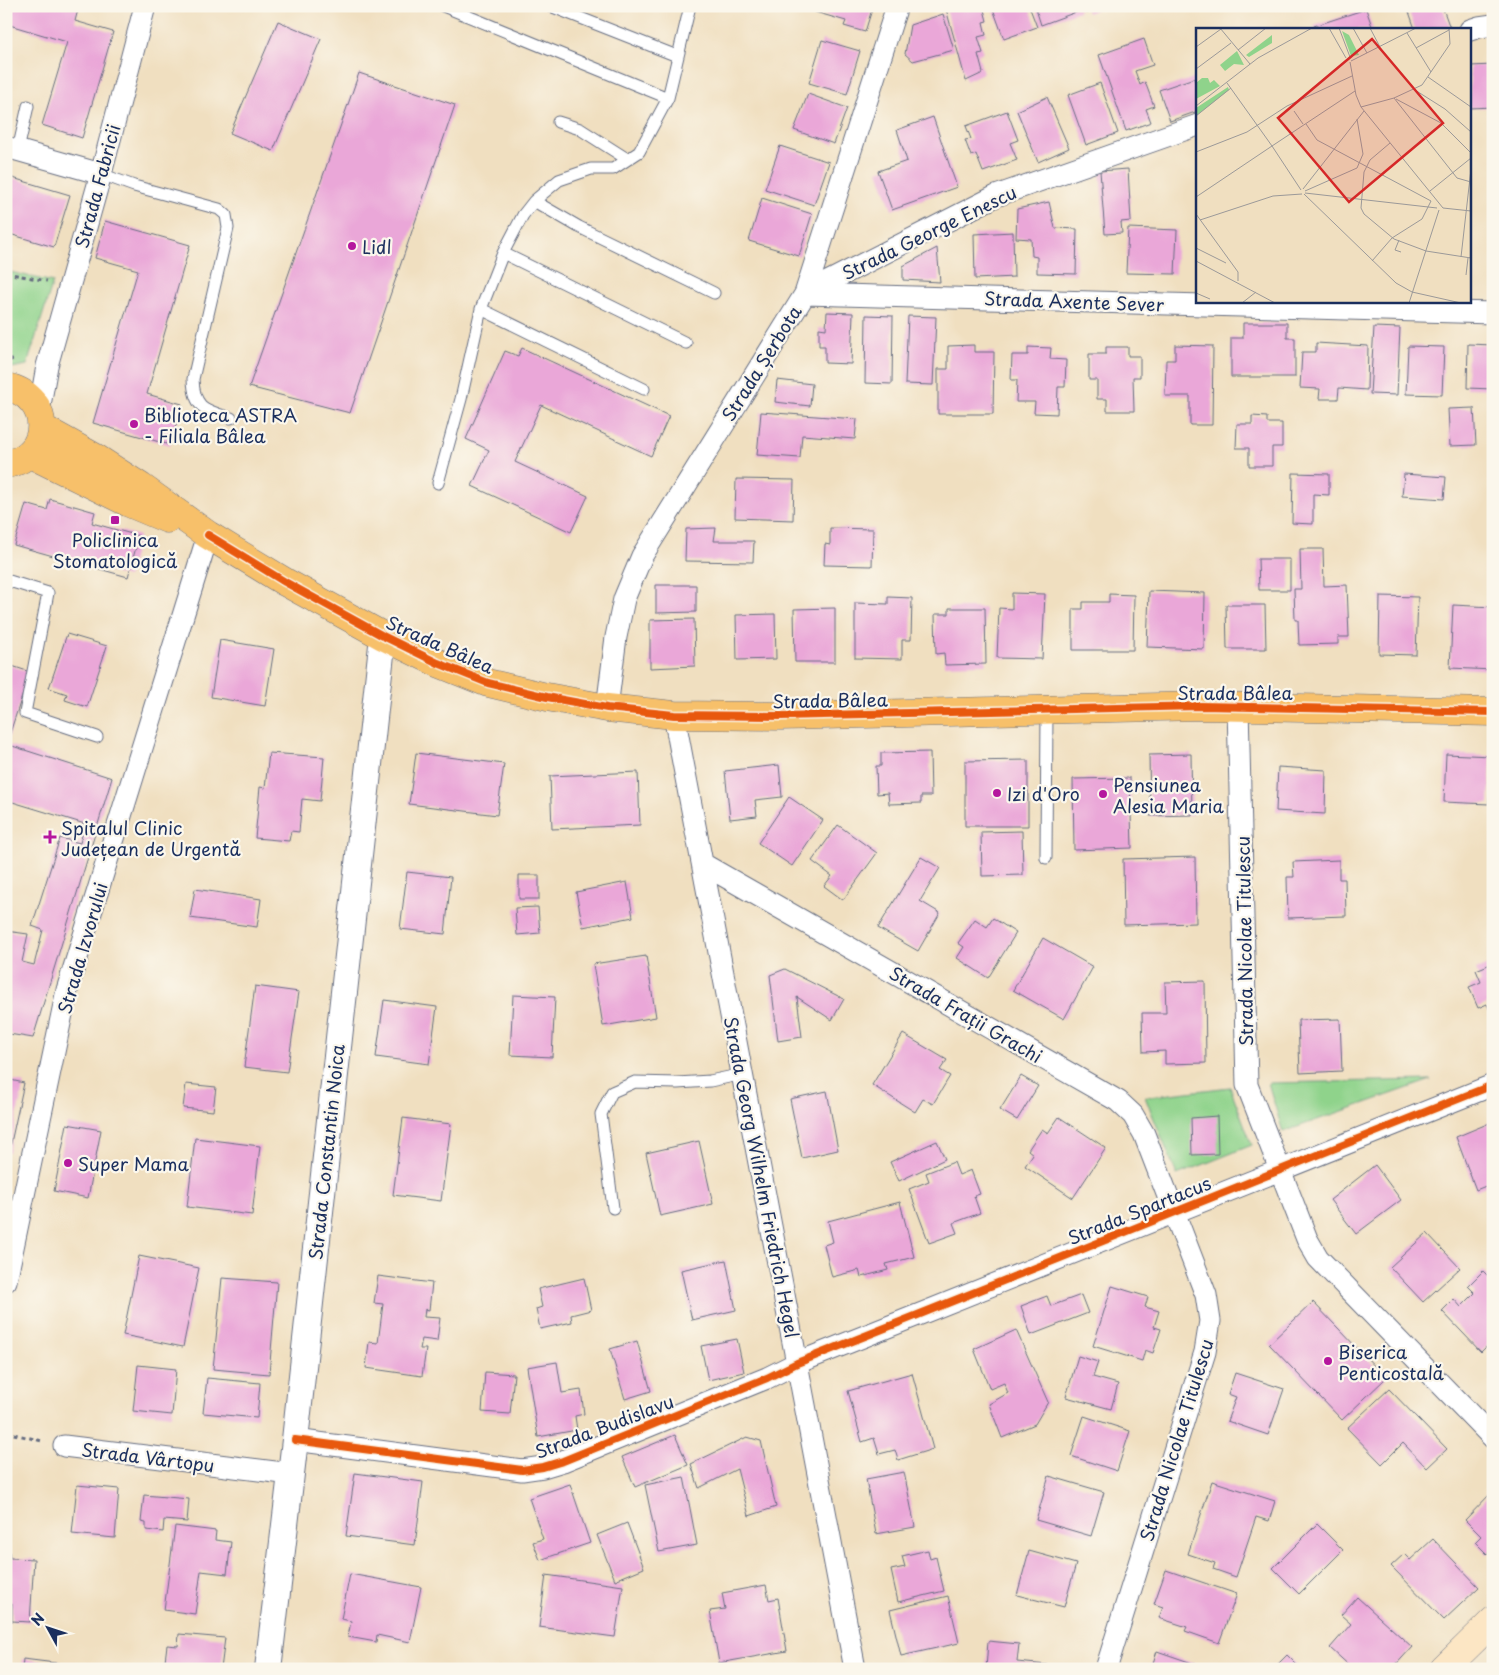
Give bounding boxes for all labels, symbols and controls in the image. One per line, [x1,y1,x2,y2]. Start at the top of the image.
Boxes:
inset map [1196,28,1472,302]
street label: Strada Fabricii [67,121,127,251]
street label: Strada George Enescu [837,178,1021,286]
place label: Lidl [362,233,392,260]
marker: Lidl [346,240,358,252]
street label: Strada Axente Sever [984,284,1165,318]
street label: Strada Șerbota [715,299,808,426]
place label: Biblioteca ASTRA - Filiala Bâlea [144,401,297,449]
marker: Biblioteca ASTRA - Filiala Bâlea [128,418,140,430]
marker: Policlinica Stomatologică [109,514,121,526]
place label: Policlinica Stomatologică [53,526,178,574]
street label: Strada Bâlea [382,608,499,680]
street label: Strada Bâlea [1177,679,1294,706]
street label: Strada Bâlea [772,685,889,715]
place label: Pensiunea Alesia Maria [1113,771,1225,819]
place label: Izi d'Oro [1007,780,1080,807]
marker: Izi d'Oro [991,787,1003,799]
marker: Pensiunea Alesia Maria [1097,788,1109,800]
place label: Spitalul Clinic Județean de Urgentă [61,814,241,862]
marker: Spitalul Clinic Județean de Urgentă [43,830,57,844]
street label: Strada Nicolae Titulescu [1229,836,1259,1046]
street label: Strada Izvorului [50,879,114,1017]
street label: Strada Frații Grachi [884,959,1048,1069]
street label: Strada Georg Wilhelm Friedrich Hegel [718,1014,806,1340]
street label: Strada Constantin Noica [301,1042,351,1261]
place label: Super Mama [78,1150,189,1177]
marker: Super Mama [62,1157,74,1169]
street label: Strada Spartacus [1063,1169,1215,1251]
street label: Strada Nicolae Titulescu [1132,1335,1220,1545]
place label: Biserica Penticostală [1338,1338,1445,1386]
marker: Biserica Penticostală [1322,1355,1334,1367]
street label: Strada Budislavu [531,1387,677,1465]
street label: Strada Vârtopu [80,1435,216,1479]
north arrow [22,1602,72,1652]
text: N [26,1608,49,1630]

